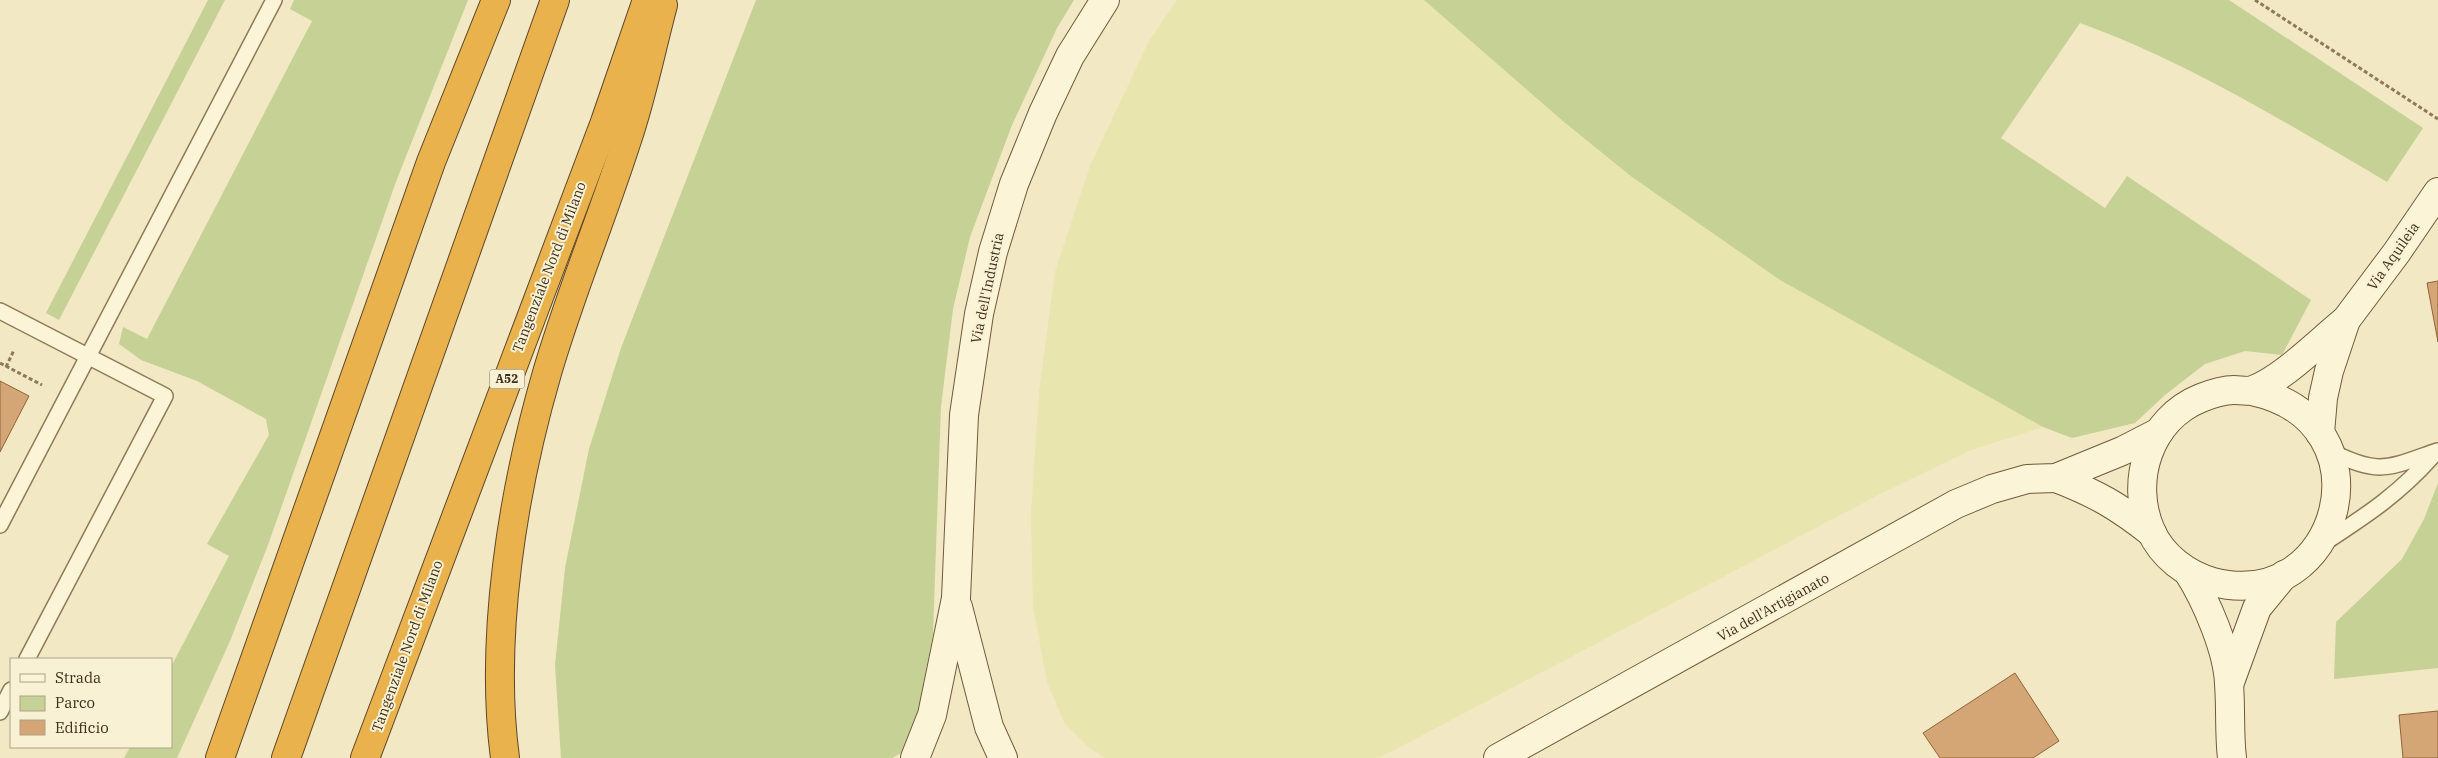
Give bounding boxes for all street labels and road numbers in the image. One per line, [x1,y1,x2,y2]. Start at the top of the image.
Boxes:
street label: Tangenziale Nord di Milano [508,179,590,355]
street label: Via Aquileia [2363,218,2423,294]
street label: Via dell'Industria [966,231,1008,345]
road number: A52 [490,369,524,388]
street label: Tangenziale Nord di Milano [368,558,447,734]
street label: Via dell'Artigianato [1714,569,1832,645]

